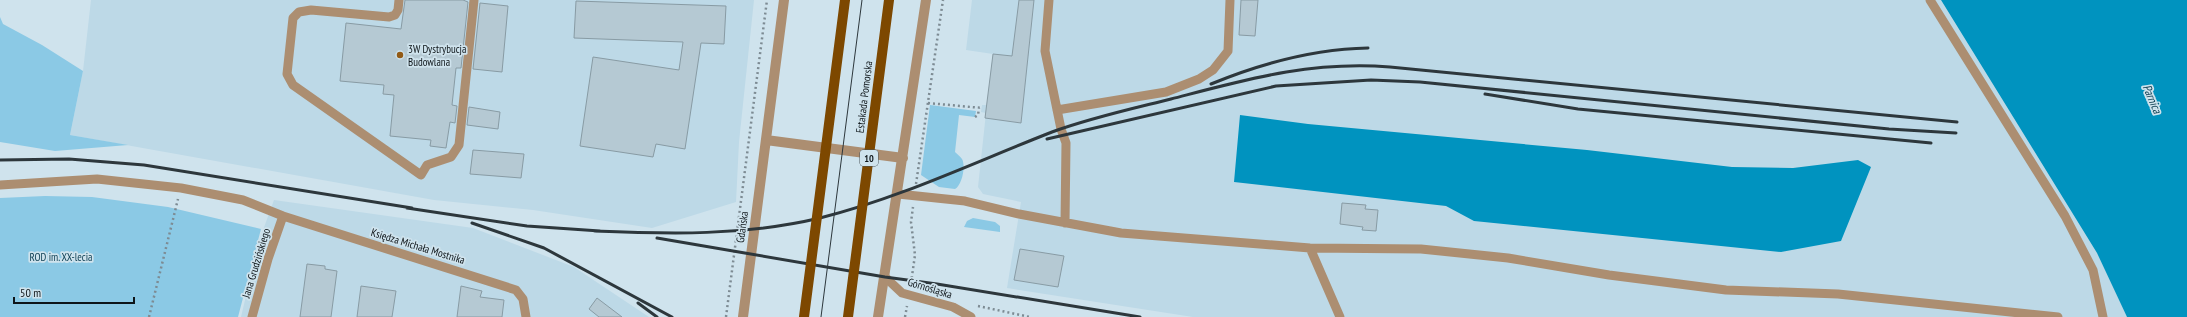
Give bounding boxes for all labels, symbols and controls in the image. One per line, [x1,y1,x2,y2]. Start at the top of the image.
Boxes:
place label: 3W Dystrybucja Budowlana [408,42,466,69]
marker: 3W Dystrybucja Budowlana [395,50,405,60]
street label: Estakada Pomorska [853,60,875,134]
water label: Parnica [2140,82,2166,117]
road number: 10 [860,150,878,166]
street label: Gdańska [733,210,751,244]
street label: Księdza Michała Mostnika [369,225,467,267]
street label: Jana Grudzińskiego [238,226,273,300]
park label: ROD im. XX-lecia [30,250,92,264]
street label: Górnośląska [906,275,954,301]
scale bar [14,279,134,305]
text: 50 m [20,285,41,300]

